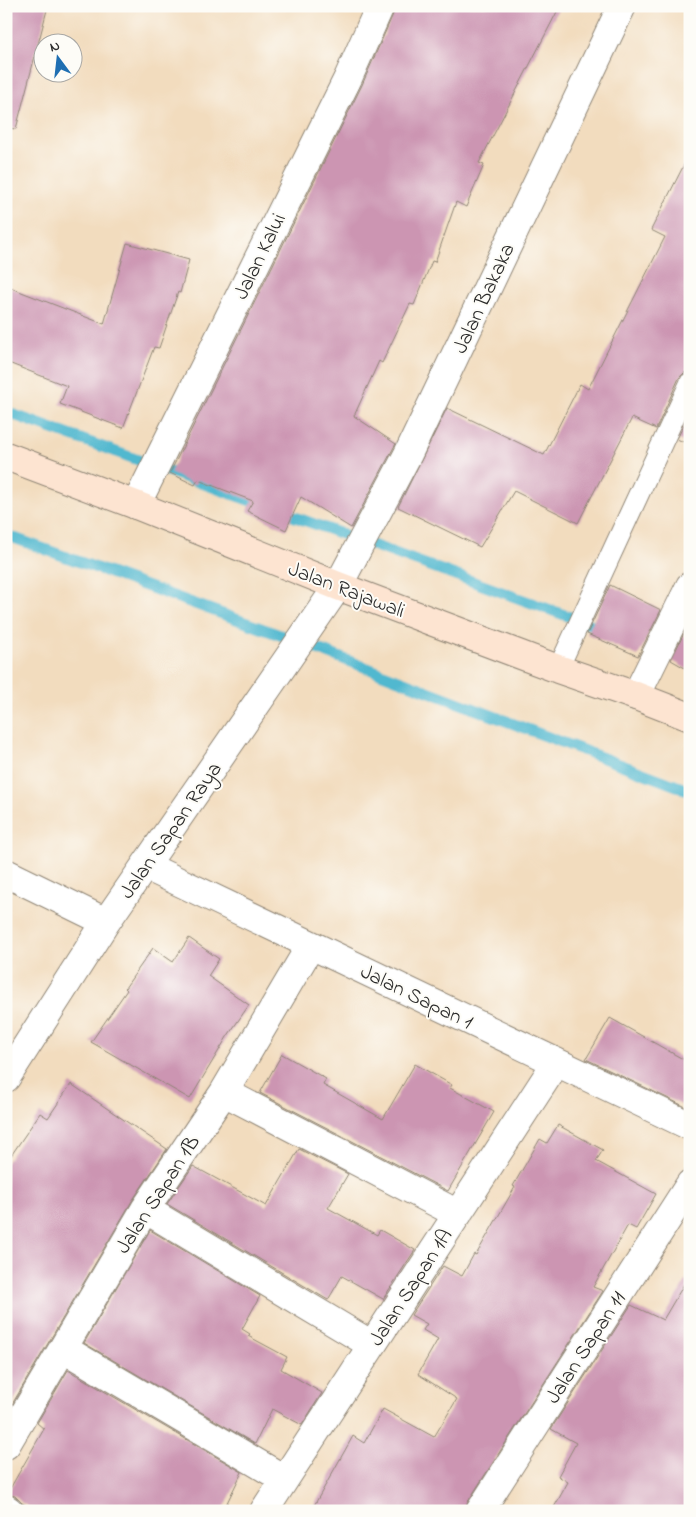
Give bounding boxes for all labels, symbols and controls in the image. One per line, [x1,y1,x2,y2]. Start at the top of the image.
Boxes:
north arrow [32,32,82,82]
text: N [48,36,62,58]
street label: Jalan Kalui [227,209,295,305]
street label: Jalan Bakaka [446,239,523,359]
street label: Jalan Rajawali [283,555,409,627]
street label: Jalan Sapan Raya [113,757,232,907]
street label: Jalan Sapan 1 [355,958,478,1038]
street label: Jalan Sapan 1B [109,1130,208,1260]
street label: Jalan Sapan 1A [362,1223,461,1353]
street label: Jalan Sapan 11 [539,1286,634,1410]

